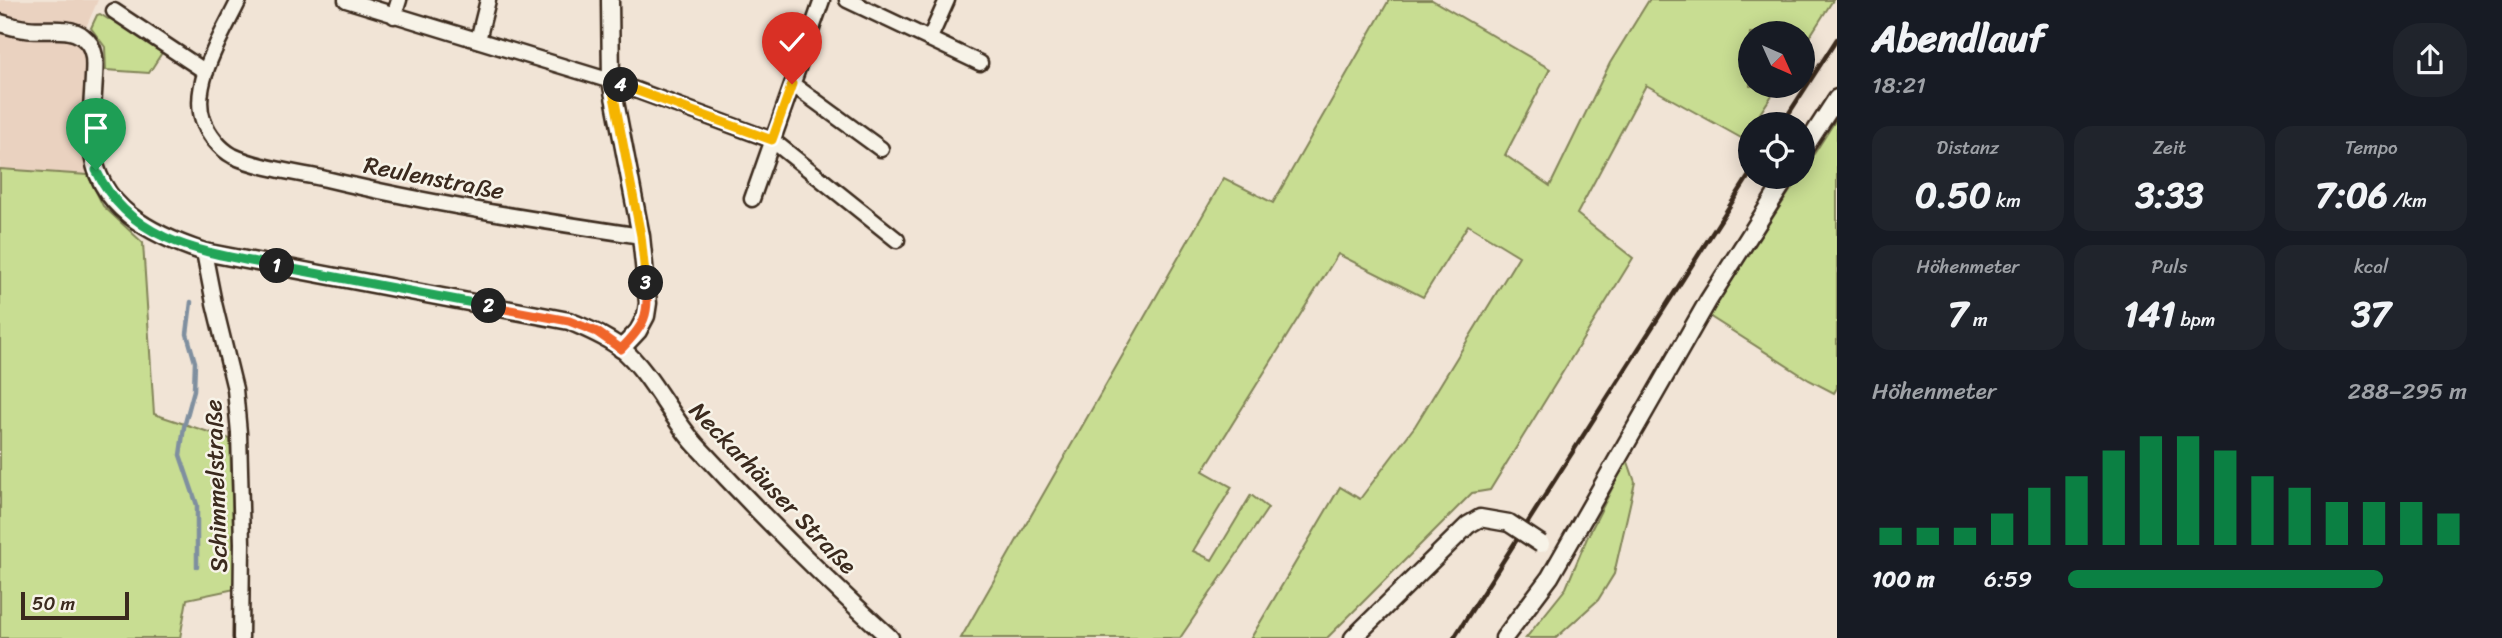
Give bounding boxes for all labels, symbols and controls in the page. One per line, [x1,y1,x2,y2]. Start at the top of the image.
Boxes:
text: Abendlauf [1872,5,2045,72]
pin [762,12.0,822,84]
north arrow [1738,21,1815,98]
map controls [1738,21,1815,189]
icon: check [773,23,811,61]
button: share [2393,23,2467,97]
text: 18:21 [1872,65,1926,106]
pin: 4 [604,68,638,102]
text: 4 [615,68,626,101]
pin [66,98,126,170]
icon: arrive [77,109,115,147]
button: locate [1738,112,1815,189]
text: Distanz [1937,131,1999,164]
text: Zeit [2153,131,2186,164]
text: Tempo [2345,131,2398,164]
street label: Reulenstraße [360,144,508,212]
text: 0.50 [1915,164,1991,226]
text: 3:33 [2135,164,2204,226]
text: 7:06 [2315,164,2388,226]
text: km [1991,184,2021,217]
text: /km [2388,184,2427,217]
pin: 1 [260,248,294,284]
text: 1 [272,249,281,282]
text: Höhenmeter [1916,250,2019,283]
text: Puls [2152,250,2187,283]
text: kcal [2354,250,2388,283]
pin: 3 [628,266,664,300]
text: 3 [640,266,651,299]
text: 7 [1948,283,1968,345]
text: 141 [2124,283,2175,345]
text: 37 [2352,283,2391,345]
pin: 2 [472,288,506,324]
text: 2 [483,289,494,322]
text: m [1968,303,1988,336]
text: bpm [2175,303,2215,336]
text: Höhenmeter [1872,371,1996,412]
text: 288–295 m [2348,371,2467,412]
street label: Neckarhäuser Straße [679,391,868,585]
street label: Schimmelstraße [192,399,240,573]
text: 100 m [1872,559,1935,600]
text: 6:59 [1984,559,2032,600]
text: 50 m [32,587,75,620]
scale bar [21,589,130,621]

